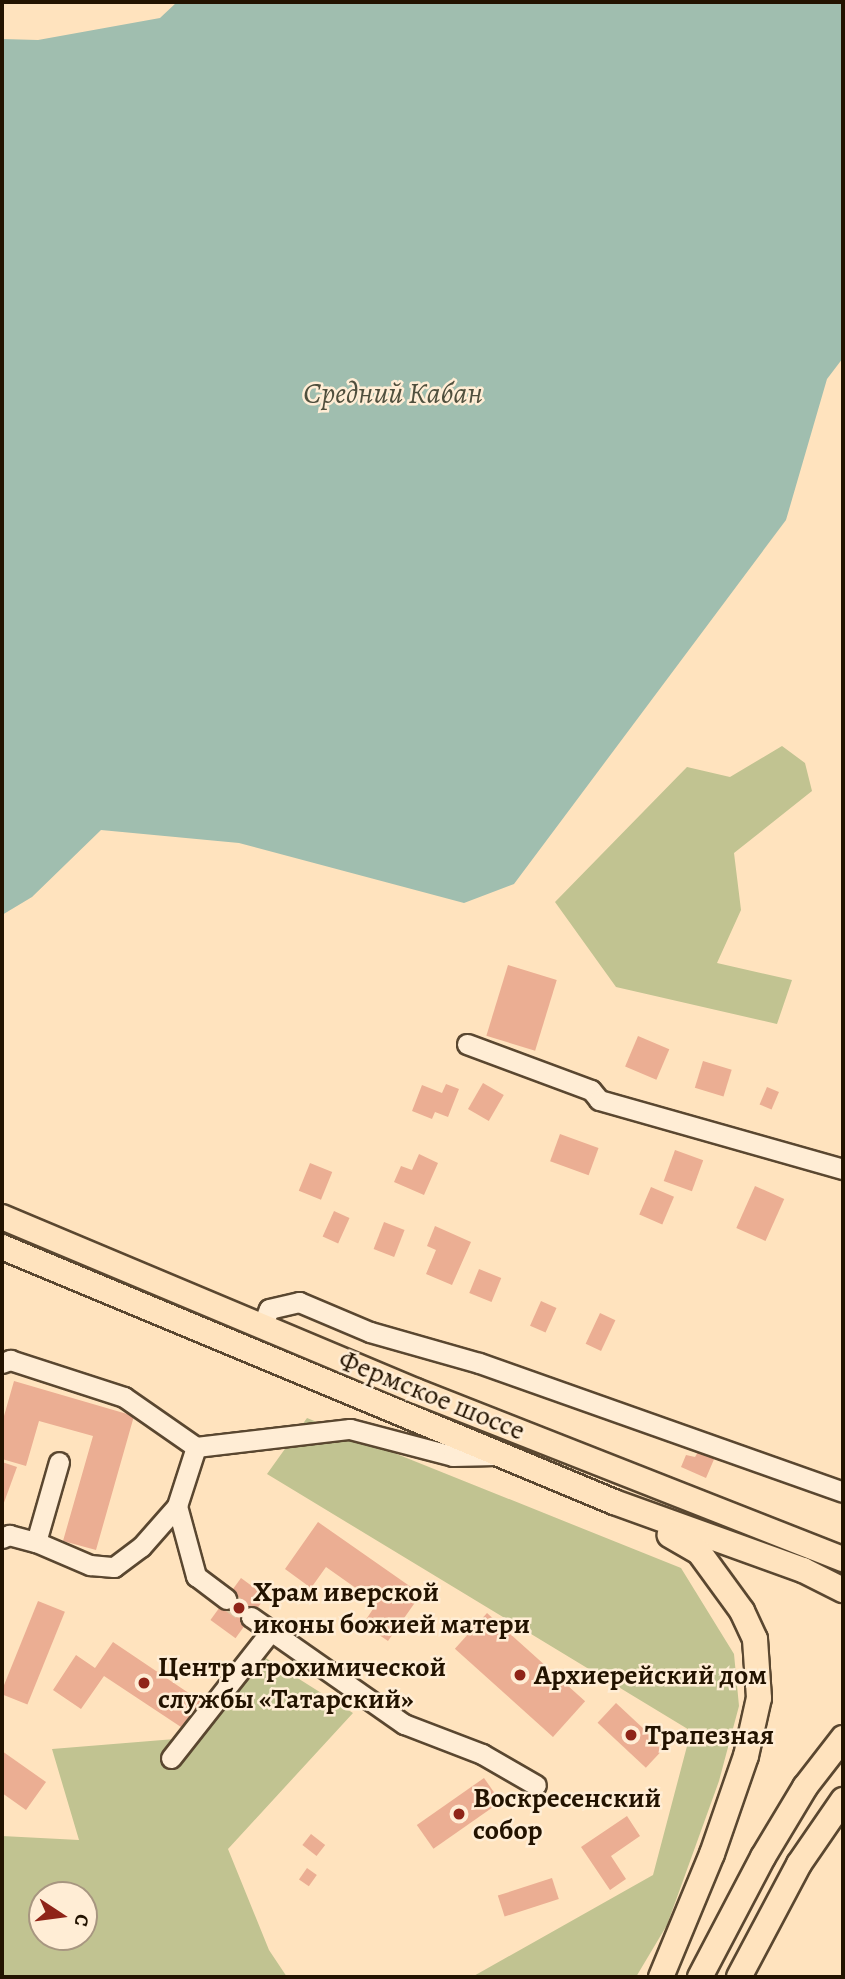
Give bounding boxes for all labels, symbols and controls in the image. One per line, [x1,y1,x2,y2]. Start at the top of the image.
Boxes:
water label: Средний Кабан [303,375,483,411]
street label: Фермское шоссе [334,1342,530,1448]
place label: Храм иверской иконы божией матери [253,1575,530,1641]
marker: Храм иверской иконы божией матери [231,1600,247,1616]
place label: Центр агрохимической службы «Татарский» [158,1650,446,1716]
place label: Архиерейский дом [534,1658,767,1692]
marker: Архиерейский дом [512,1667,528,1683]
marker: Центр агрохимической службы «Татарский» [136,1675,152,1691]
place label: Трапезная [645,1718,774,1752]
marker: Трапезная [623,1727,639,1743]
place label: Воскресенский собор [473,1781,661,1847]
marker: Воскресенский собор [451,1806,467,1822]
north arrow [28,1881,98,1951]
text: С [68,1912,95,1929]

